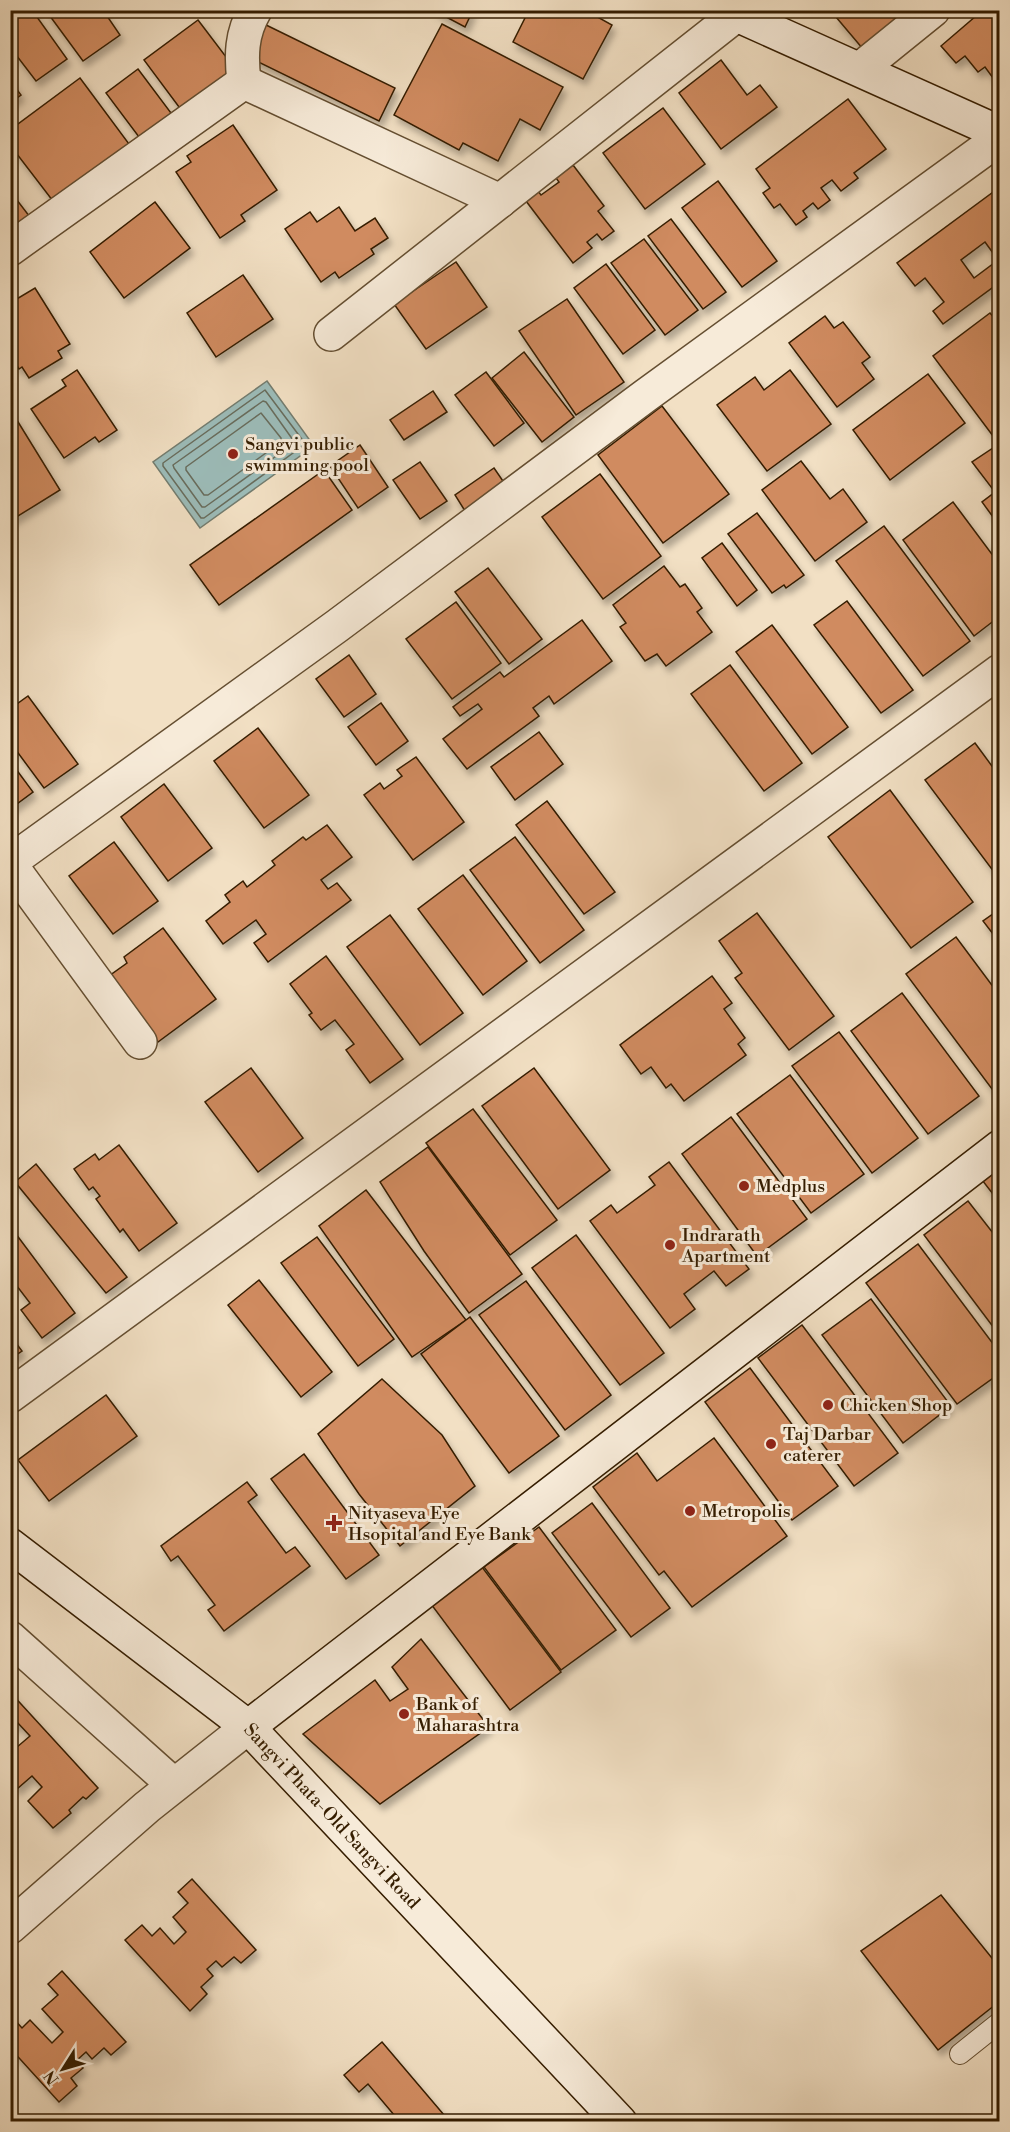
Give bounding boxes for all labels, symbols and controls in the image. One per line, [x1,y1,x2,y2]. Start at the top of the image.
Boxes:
place label: Sangvi public swimming pool [245,433,369,477]
marker: Sangvi public swimming pool [226,447,240,461]
place label: Medplus [756,1175,825,1198]
marker: Medplus [737,1179,751,1193]
place label: Indrarath Apartment [681,1224,771,1268]
marker: Indrarath Apartment [663,1238,677,1252]
place label: Chicken Shop [840,1394,952,1417]
marker: Chicken Shop [821,1398,835,1412]
place label: Taj Darbar caterer [783,1423,871,1467]
marker: Taj Darbar caterer [764,1437,778,1451]
place label: Metropolis [702,1500,791,1523]
place label: Nityaseva Eye Hsopital and Eye Bank [348,1502,532,1546]
marker: Metropolis [683,1504,697,1518]
marker: Nityaseva Eye Hsopital and Eye Bank [325,1514,343,1532]
place label: Bank of Maharashtra [415,1693,520,1737]
marker: Bank of Maharashtra [397,1707,411,1721]
street label: Sangvi Phata-Old Sangvi Road [239,1719,425,1915]
north arrow [33,2039,93,2099]
text: N [40,2066,64,2088]

